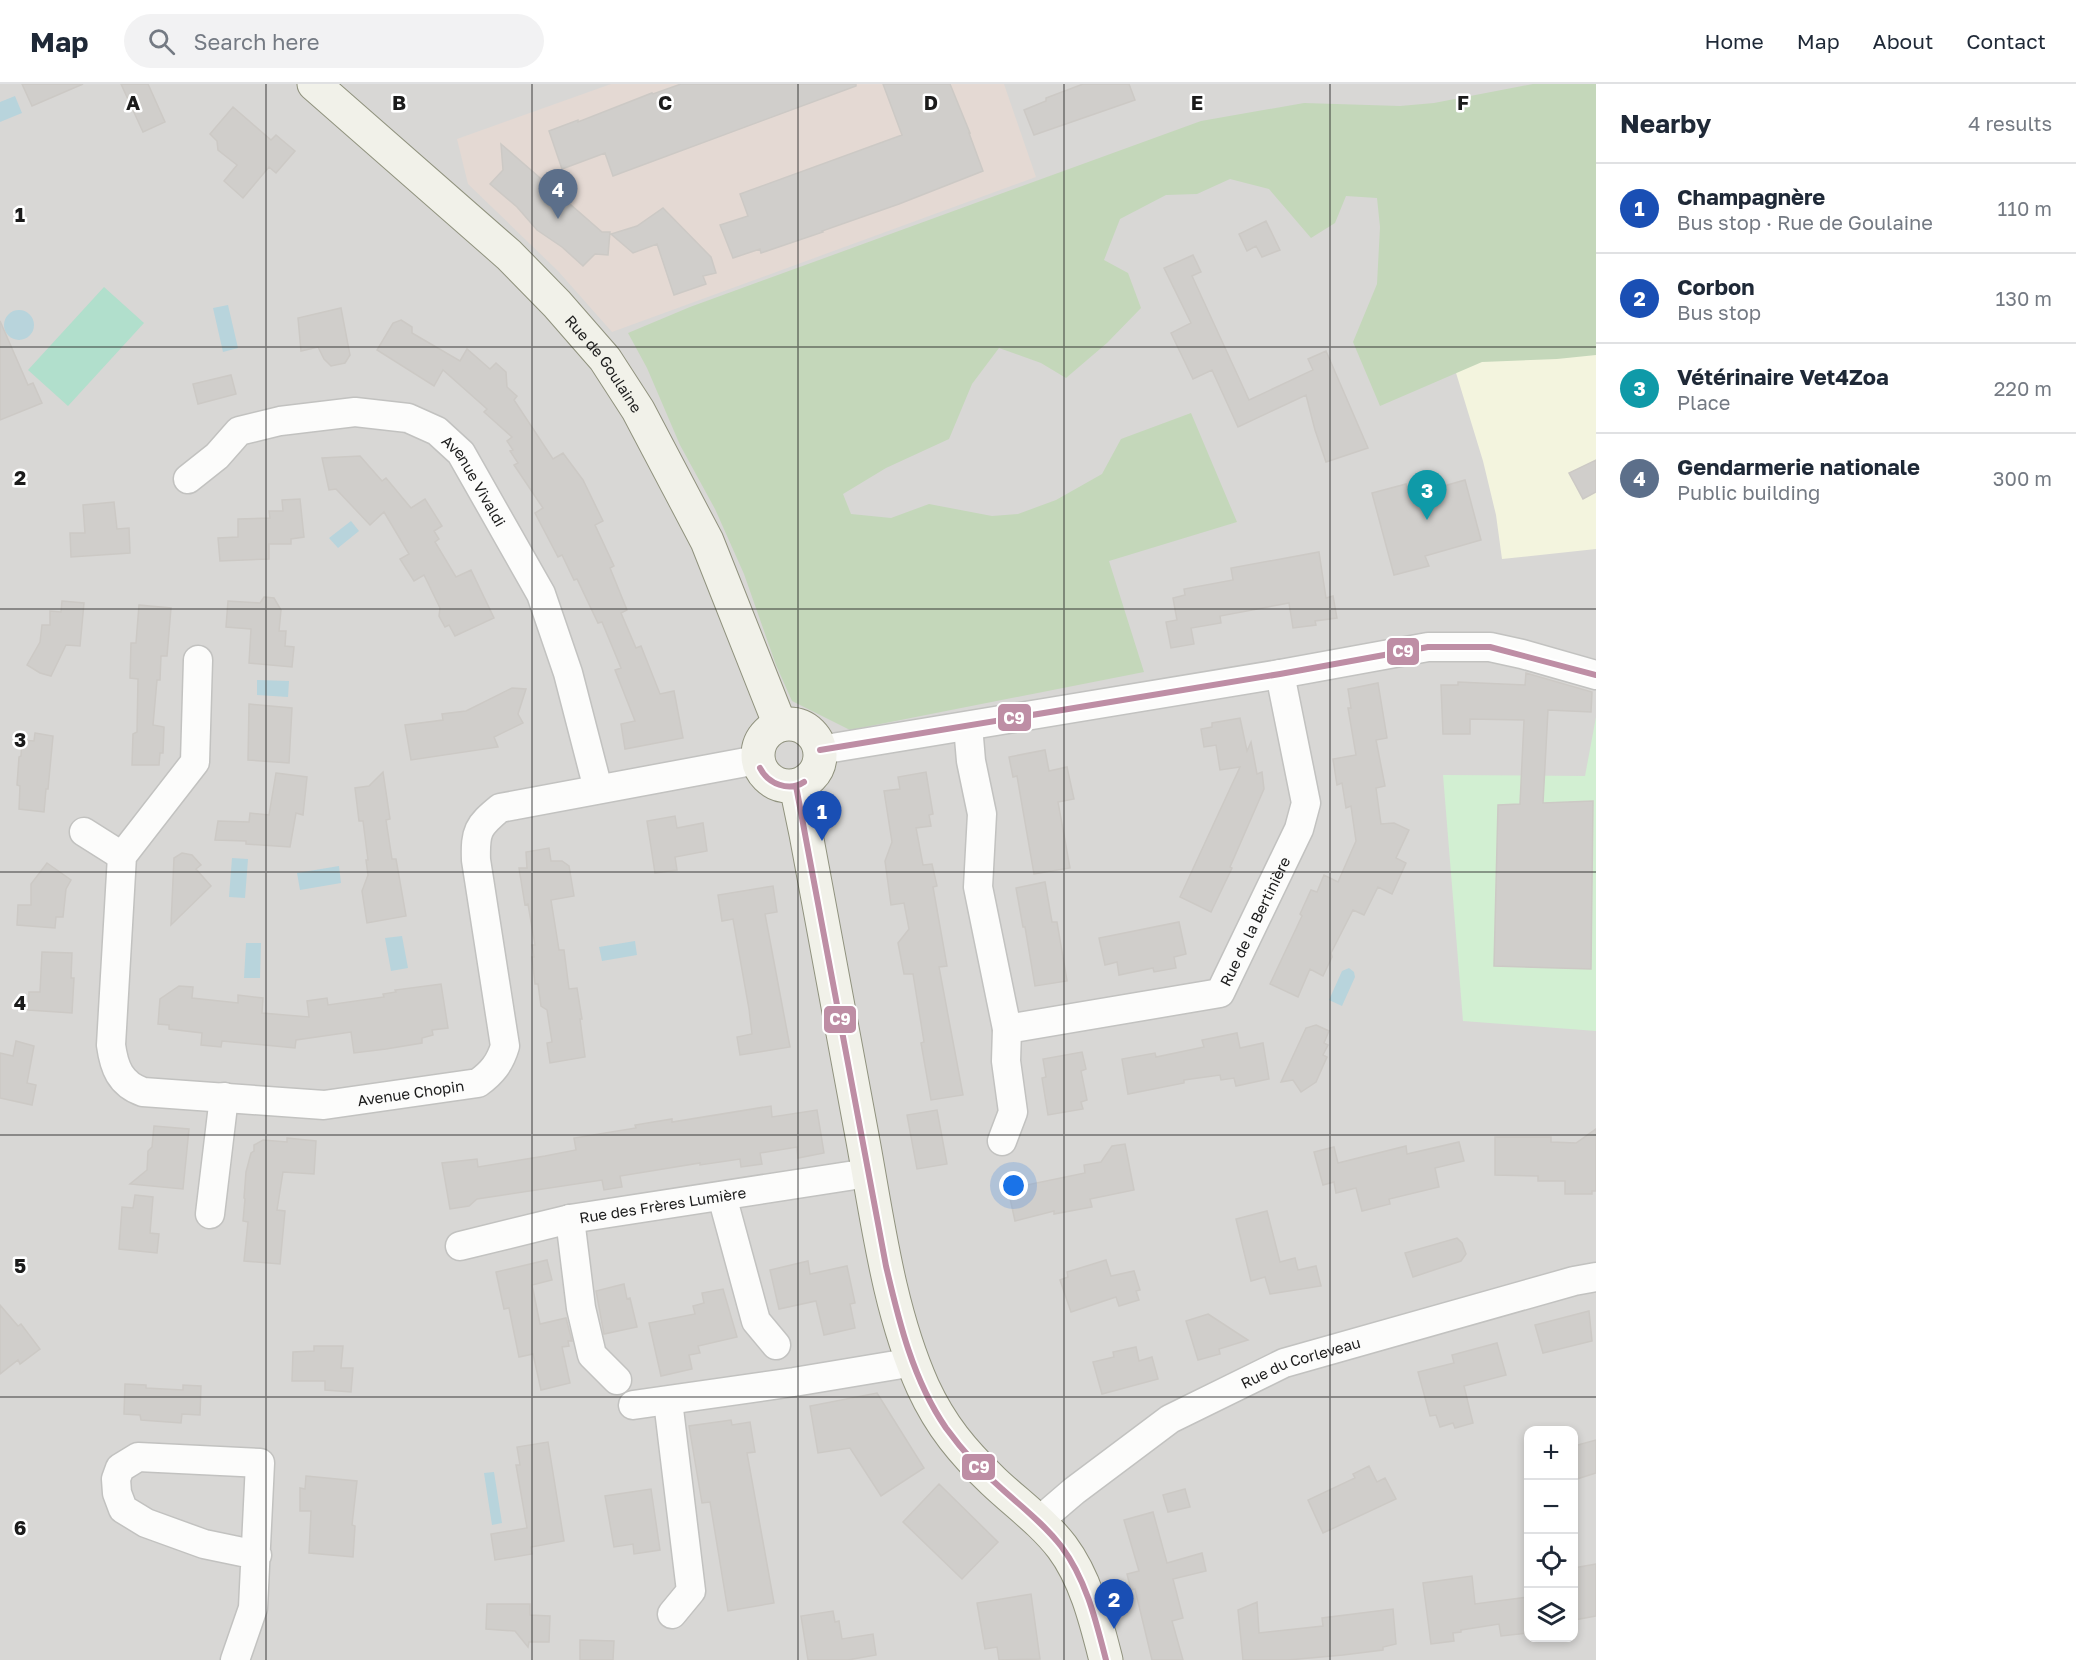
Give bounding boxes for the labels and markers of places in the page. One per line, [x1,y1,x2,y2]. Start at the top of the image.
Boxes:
pin: 4 [538,170,578,219]
pin: 3 [1408,470,1446,520]
pin: 1 [802,792,842,841]
pin: 2 [1094,1580,1134,1629]

